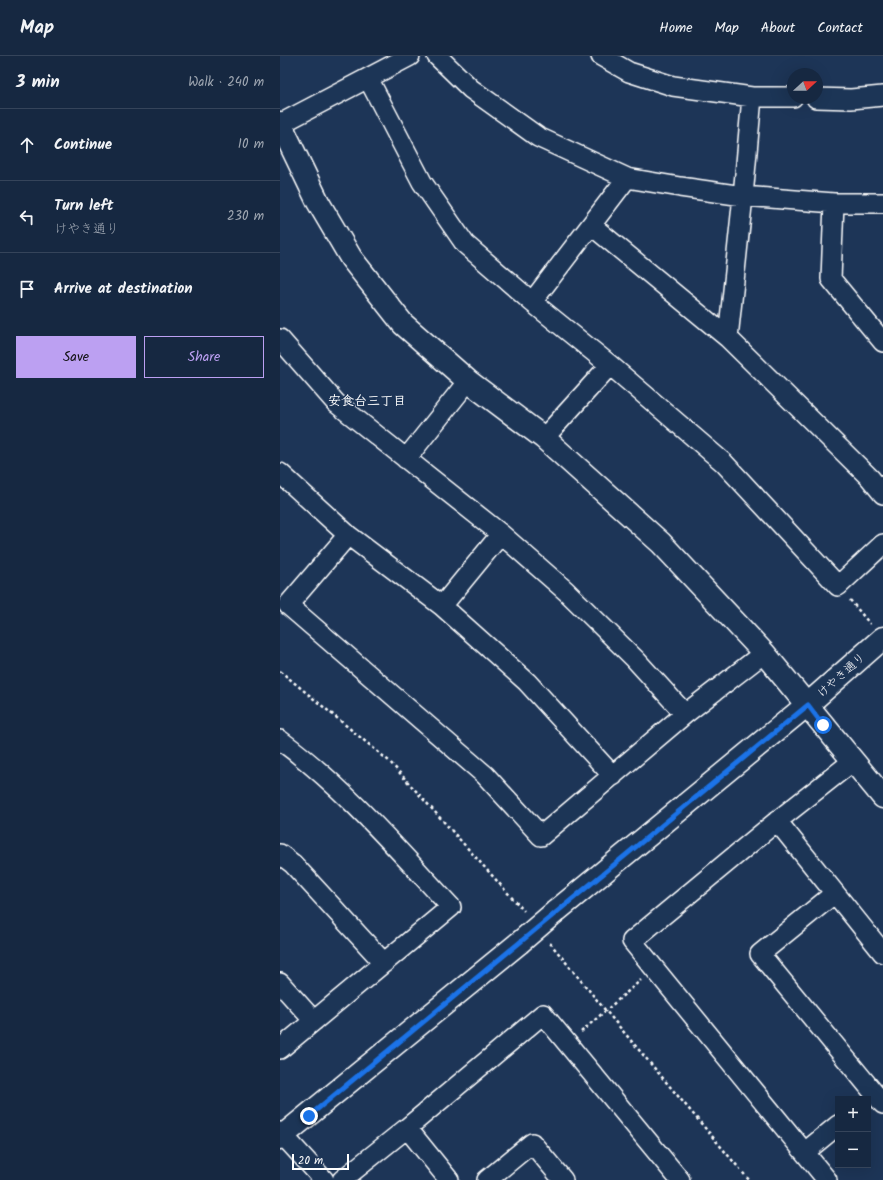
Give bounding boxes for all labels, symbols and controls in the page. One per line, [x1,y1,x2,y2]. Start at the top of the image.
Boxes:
text: Map [20,13,54,43]
text: Home [659,17,693,39]
text: Map [715,17,739,39]
text: About [761,17,795,39]
text: Contact [817,17,863,39]
north arrow [787,68,823,104]
text: 3 min [16,69,60,96]
text: Walk · 240 m [188,72,264,93]
text: Continue [54,133,112,157]
icon: ahead [16,134,38,156]
text: 10 m [238,134,264,155]
text: Turn left [54,194,114,218]
icon: left [16,206,38,228]
text: 230 m [227,206,264,227]
text: けやき通り [54,219,119,240]
text: Arrive at destination [54,277,193,301]
icon: arrive [16,278,38,300]
button: Save [16,336,136,378]
button: Share [144,336,264,378]
district label: 安食台三丁目 [328,391,406,412]
street label: けやき通り [813,648,870,703]
route start [814,716,832,734]
map controls [835,1096,871,1168]
button: + [835,1096,871,1132]
route end [300,1107,318,1125]
button: − [835,1132,871,1168]
scale bar [292,1152,349,1171]
text: 20 m [298,1152,323,1170]

